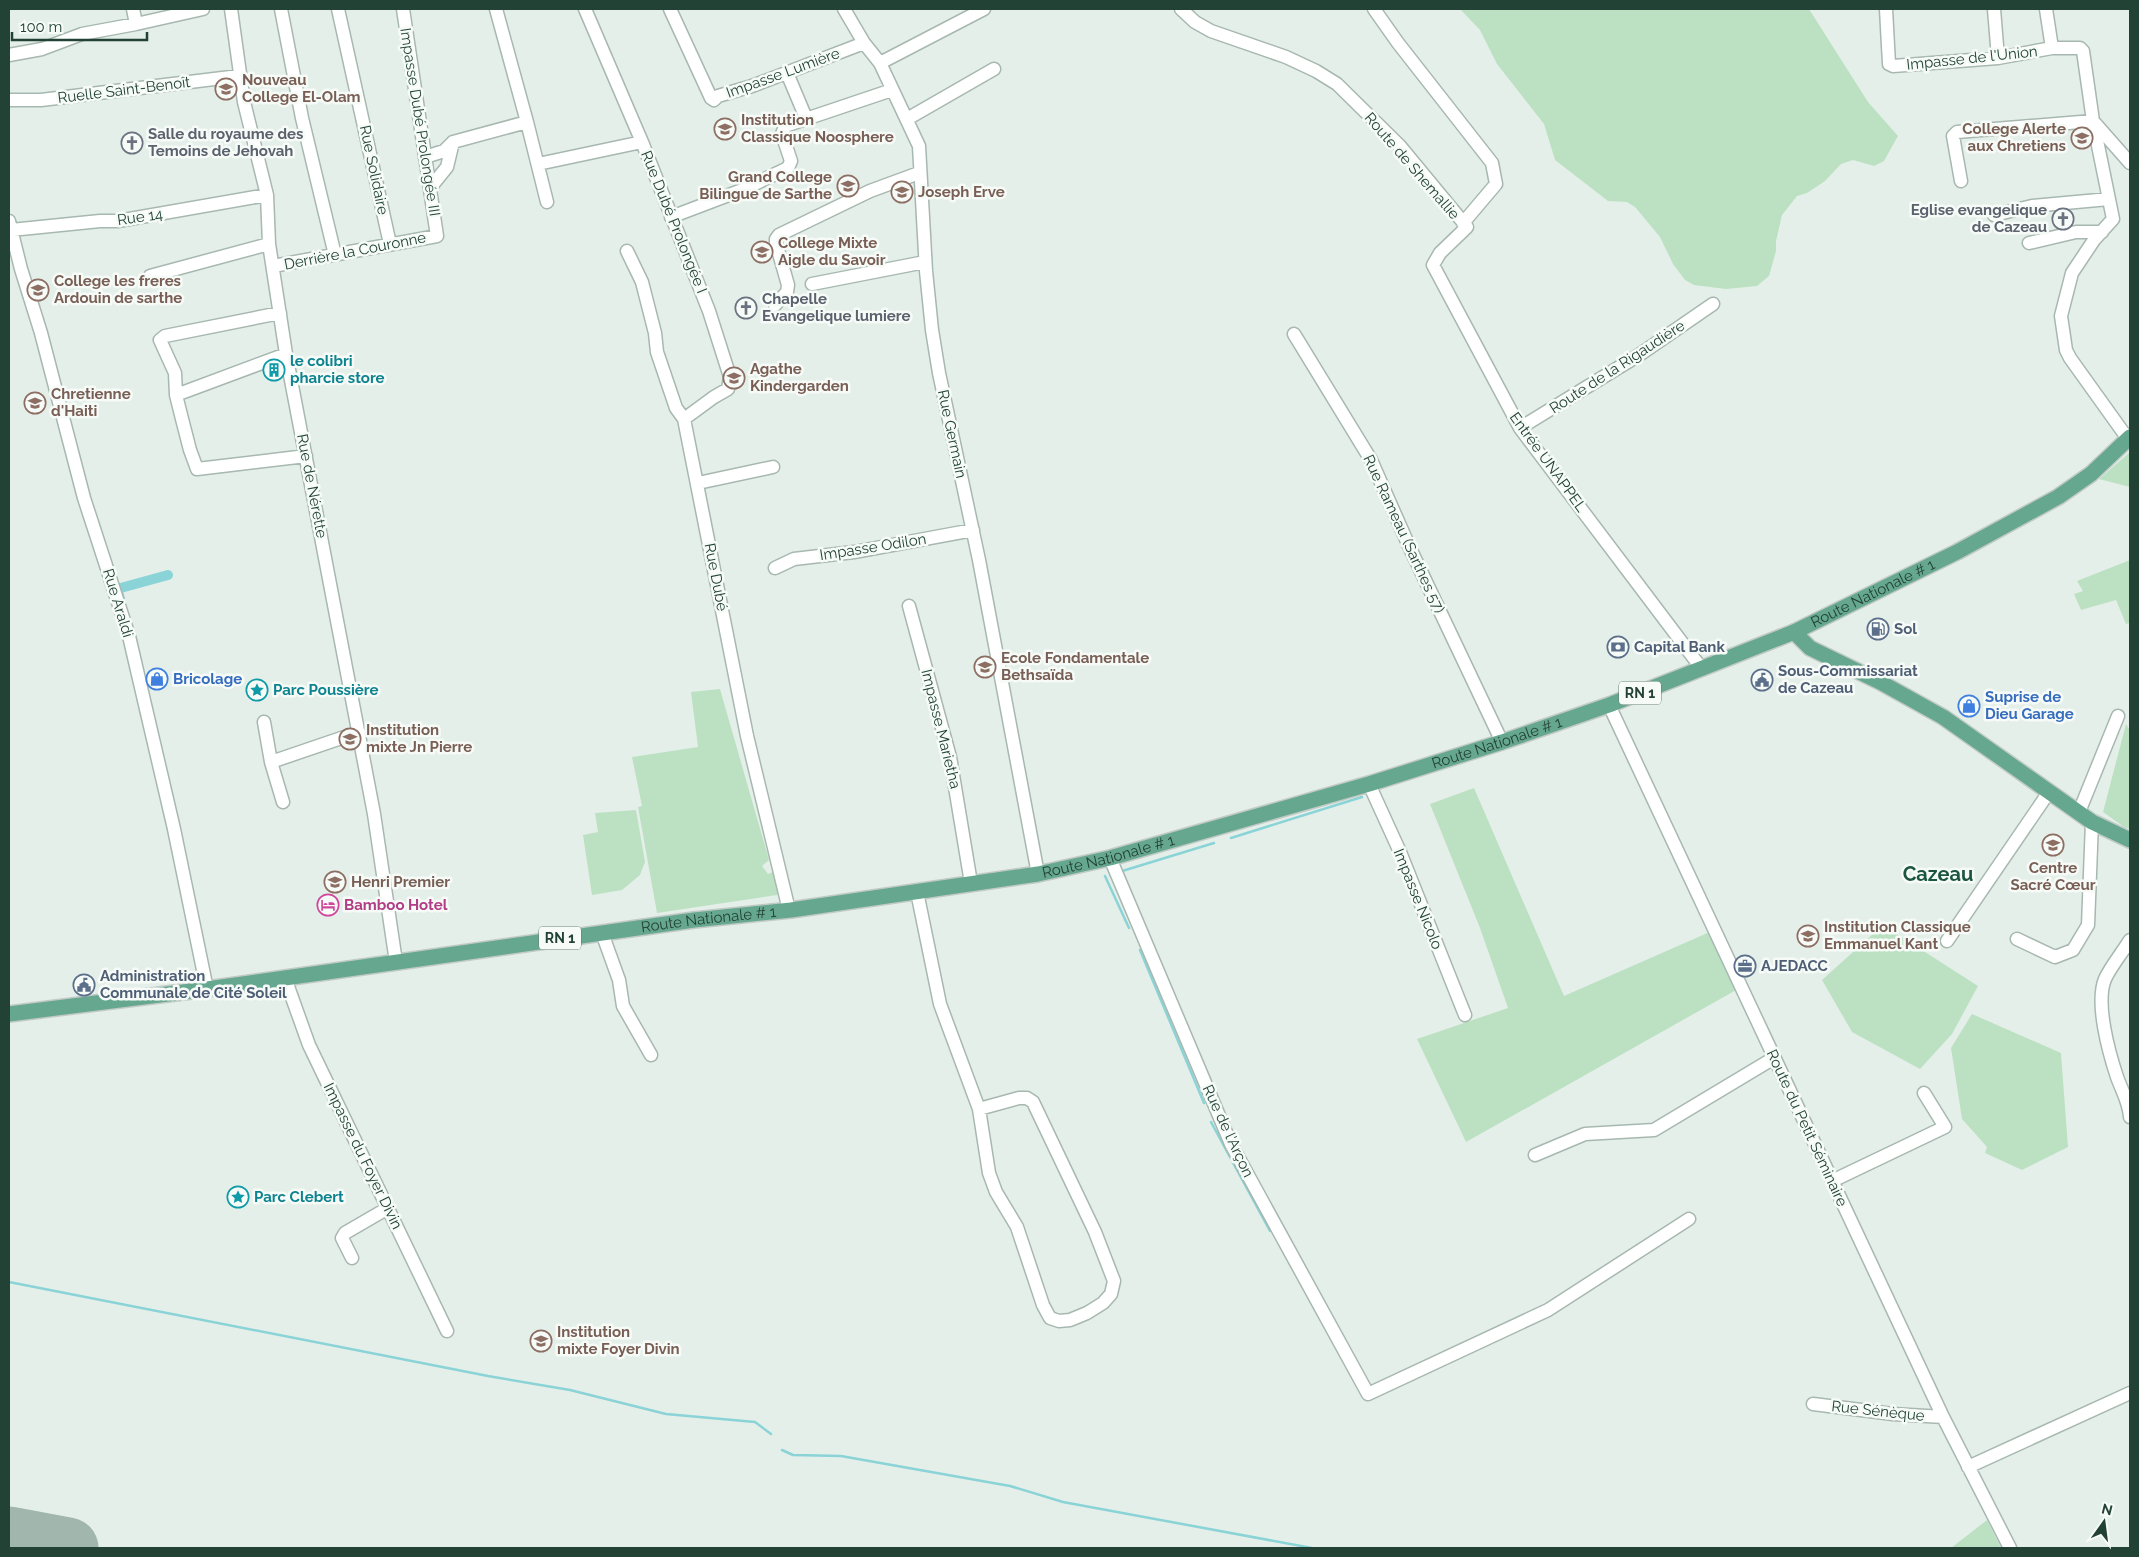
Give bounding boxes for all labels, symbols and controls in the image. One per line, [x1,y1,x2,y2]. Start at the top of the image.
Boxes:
scale bar [12,10,148,42]
text: 100 m [20,18,62,36]
street label: Impasse Dubé Prolongée III [396,27,444,217]
street label: Impasse de l'Union [1906,42,2038,74]
street label: Impasse Lumière [724,44,842,102]
place label: Nouveau College El-Olam [242,71,361,106]
street label: Ruelle Saint-Benoît [57,73,191,107]
school or university icon: Nouveau College El-Olam [214,77,238,101]
street label: Route de Shemallie [1361,109,1463,223]
place label: Institution Classique Noosphere [741,111,894,146]
school or university icon: Institution Classique Noosphere [713,117,737,141]
place label: College Alerte aux Chretiens [1962,120,2066,155]
street label: Rue Solidaire [356,124,392,217]
place label: Salle du royaume des Temoins de Jehovah [148,125,303,160]
school or university icon: College Alerte aux Chretiens [2070,126,2094,150]
church icon: Salle du royaume des Temoins de Jehovah [120,131,144,155]
street label: Rue Dubé Prolongée I [637,148,711,296]
place label: Grand College Bilingue de Sarthe [699,168,832,203]
school or university icon: Grand College Bilingue de Sarthe [836,174,860,198]
school or university icon: Joseph Erve [890,180,914,204]
place label: Joseph Erve [918,183,1005,201]
place label: Eglise evangelique de Cazeau [1911,201,2047,236]
street label: Rue 14 [116,205,164,229]
church icon: Eglise evangelique de Cazeau [2051,207,2075,231]
street label: Derrière la Couronne [282,228,428,274]
place label: College Mixte Aigle du Savoir [778,234,886,269]
school or university icon: College Mixte Aigle du Savoir [750,240,774,264]
place label: College les freres Ardouin de sarthe [54,272,182,307]
school or university icon: College les freres Ardouin de sarthe [26,278,50,302]
place label: Chapelle Evangelique lumiere [762,290,911,325]
church icon: Chapelle Evangelique lumiere [734,296,758,320]
street label: Route de la Rigaudière [1546,316,1688,417]
place label: le colibri pharcie store [290,352,385,387]
building icon: le colibri pharcie store [262,358,286,382]
place label: Agathe Kindergarden [750,360,849,395]
school or university icon: Agathe Kindergarden [722,366,746,390]
place label: Chretienne d'Haiti [51,385,131,420]
street label: Rue Germain [934,388,970,480]
school or university icon: Chretienne d'Haiti [23,391,47,415]
street label: Entrée UNAPPEL [1506,409,1590,516]
street label: Rue de Nérette [293,432,331,540]
street label: Rue Rameau (Sarthes 57) [1359,452,1449,616]
street label: Impasse Odilon [818,530,928,564]
street label: Rue Dubé [701,541,731,613]
street label: Route Nationale # 1 [1808,555,1938,631]
street label: Rue Araldi [99,566,137,640]
fuel station icon: Sol [1866,617,1890,641]
place label: Sol [1894,620,1917,638]
bank icon: Capital Bank [1606,635,1630,659]
place label: Capital Bank [1634,638,1725,656]
place label: Ecole Fondamentale Bethsaïda [1001,649,1149,684]
school or university icon: Ecole Fondamentale Bethsaïda [973,655,997,679]
place label: Sous-Commissariat de Cazeau [1778,662,1918,697]
shop icon: Bricolage [145,667,169,691]
street label: Impasse Marietha [917,667,965,791]
public building icon: Sous-Commissariat de Cazeau [1750,668,1774,692]
place label: Bricolage [173,670,242,688]
place icon: Parc Poussière [245,678,269,702]
place label: Parc Poussière [273,681,378,699]
road number: RN 1 [1619,681,1661,704]
place label: Suprise de Dieu Garage [1985,688,2074,723]
shop icon: Suprise de Dieu Garage [1957,694,1981,718]
street label: Route Nationale # 1 [1430,713,1565,773]
place label: Institution mixte Jn Pierre [366,721,472,756]
school or university icon: Institution mixte Jn Pierre [338,727,362,751]
street label: Route Nationale # 1 [1040,831,1177,882]
school or university icon: Centre Sacré Cœur [2041,833,2065,857]
street label: Impasse Nicolo [1390,846,1446,952]
place label: Centre Sacré Cœur [2010,859,2096,894]
district label: Cazeau [1903,862,1973,886]
school or university icon: Henri Premier [323,870,347,894]
place label: Henri Premier [351,873,450,891]
hotel icon: Bamboo Hotel [316,893,340,917]
place label: Bamboo Hotel [344,896,448,914]
street label: Route Nationale # 1 [640,903,778,936]
place label: Institution Classique Emmanuel Kant [1824,918,1971,953]
school or university icon: Institution Classique Emmanuel Kant [1796,924,1820,948]
road number: RN 1 [539,926,581,950]
office icon: AJEDACC [1733,954,1757,978]
place label: AJEDACC [1761,957,1828,975]
place label: Administration Communale de Cité Soleil [100,967,287,1002]
public building icon: Administration Communale de Cité Soleil [72,973,96,997]
street label: Route du Petit Séminaire [1763,1047,1851,1209]
street label: Impasse du Foyer Divin [320,1080,406,1232]
street label: Rue de l'Arçon [1199,1082,1257,1180]
place icon: Parc Clebert [226,1185,250,1209]
place label: Parc Clebert [254,1188,344,1206]
place label: Institution mixte Foyer Divin [557,1323,680,1358]
school or university icon: Institution mixte Foyer Divin [529,1329,553,1353]
street label: Rue Sénèque [1830,1397,1926,1425]
north arrow [2079,1497,2129,1547]
text: N [2100,1500,2114,1518]

